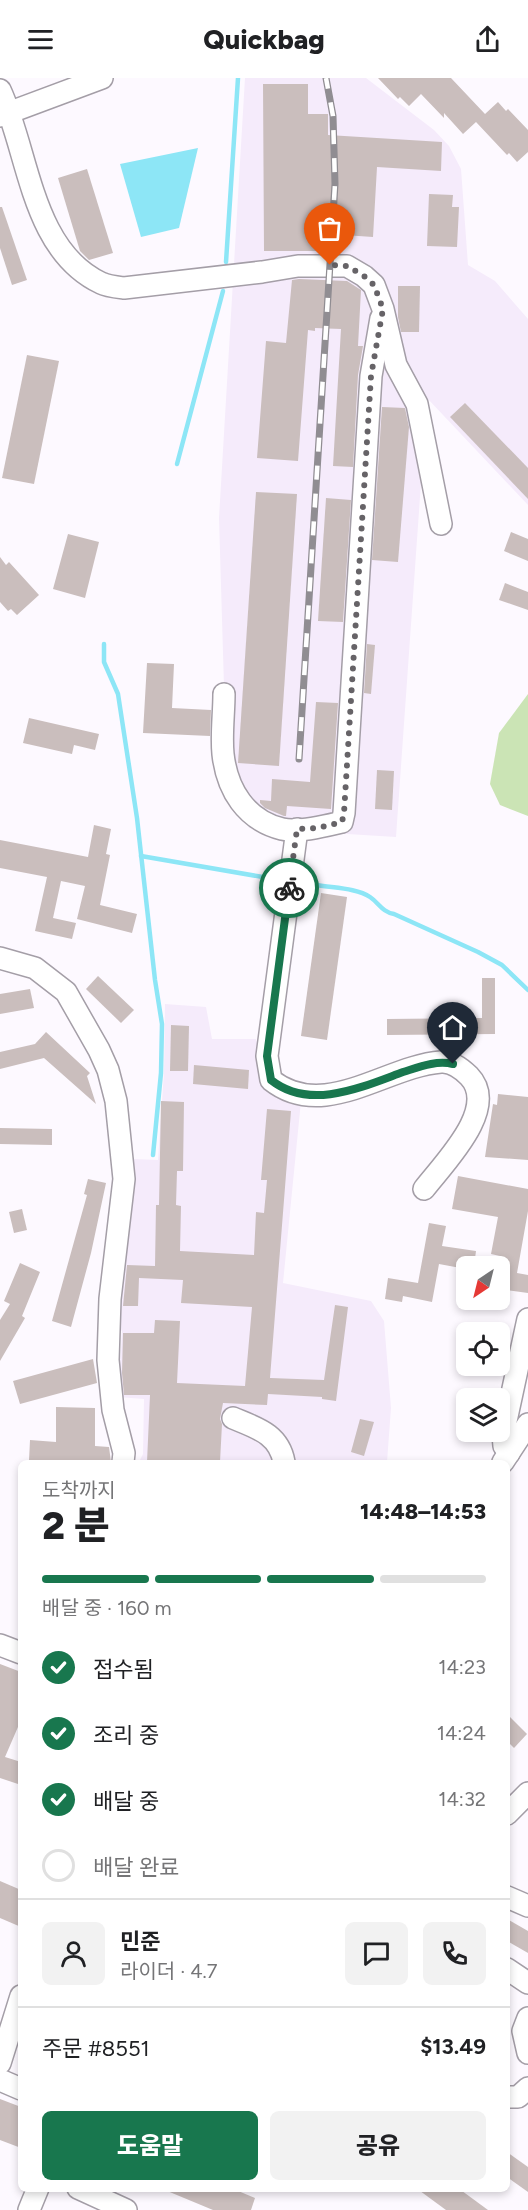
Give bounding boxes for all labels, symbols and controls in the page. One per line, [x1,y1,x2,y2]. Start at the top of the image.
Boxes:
icon: menu [24,23,57,56]
text: Quickbag [203,23,325,56]
icon: share [471,23,504,56]
pin [304,203,355,265]
icon: bag [313,212,346,245]
courier [259,858,319,918]
icon: bike [273,872,306,905]
pin [427,1002,478,1064]
icon: home [436,1011,469,1044]
north arrow [456,1256,510,1310]
map controls [456,1256,510,1442]
button: locate [456,1322,510,1376]
button: layers [456,1388,510,1442]
text: 도착까지 [42,1478,116,1502]
text: 14:48–14:53 [360,1498,486,1525]
text: 2 분 [42,1502,110,1549]
text: 배달 중 · 160 m [42,1596,171,1620]
icon: check [42,1651,75,1684]
text: 14:23 [438,1655,486,1679]
text: 접수됨 [93,1656,154,1683]
icon: check [42,1717,75,1750]
text: 14:24 [437,1721,486,1745]
text: 조리 중 [93,1722,159,1749]
icon: check [42,1783,75,1816]
text: 14:32 [438,1787,486,1811]
text: 배달 중 [93,1788,159,1815]
text: 배달 완료 [93,1854,179,1881]
button: person [42,1922,105,1985]
button: chat [345,1922,408,1985]
button: phone [423,1922,486,1985]
text: 민준 [120,1928,160,1955]
text: 라이더 · 4.7 [120,1959,217,1983]
text: $13.49 [420,2033,486,2060]
text: 주문 #8551 [42,2035,150,2062]
button: 도움말 [42,2111,258,2180]
button: 공유 [270,2111,486,2180]

